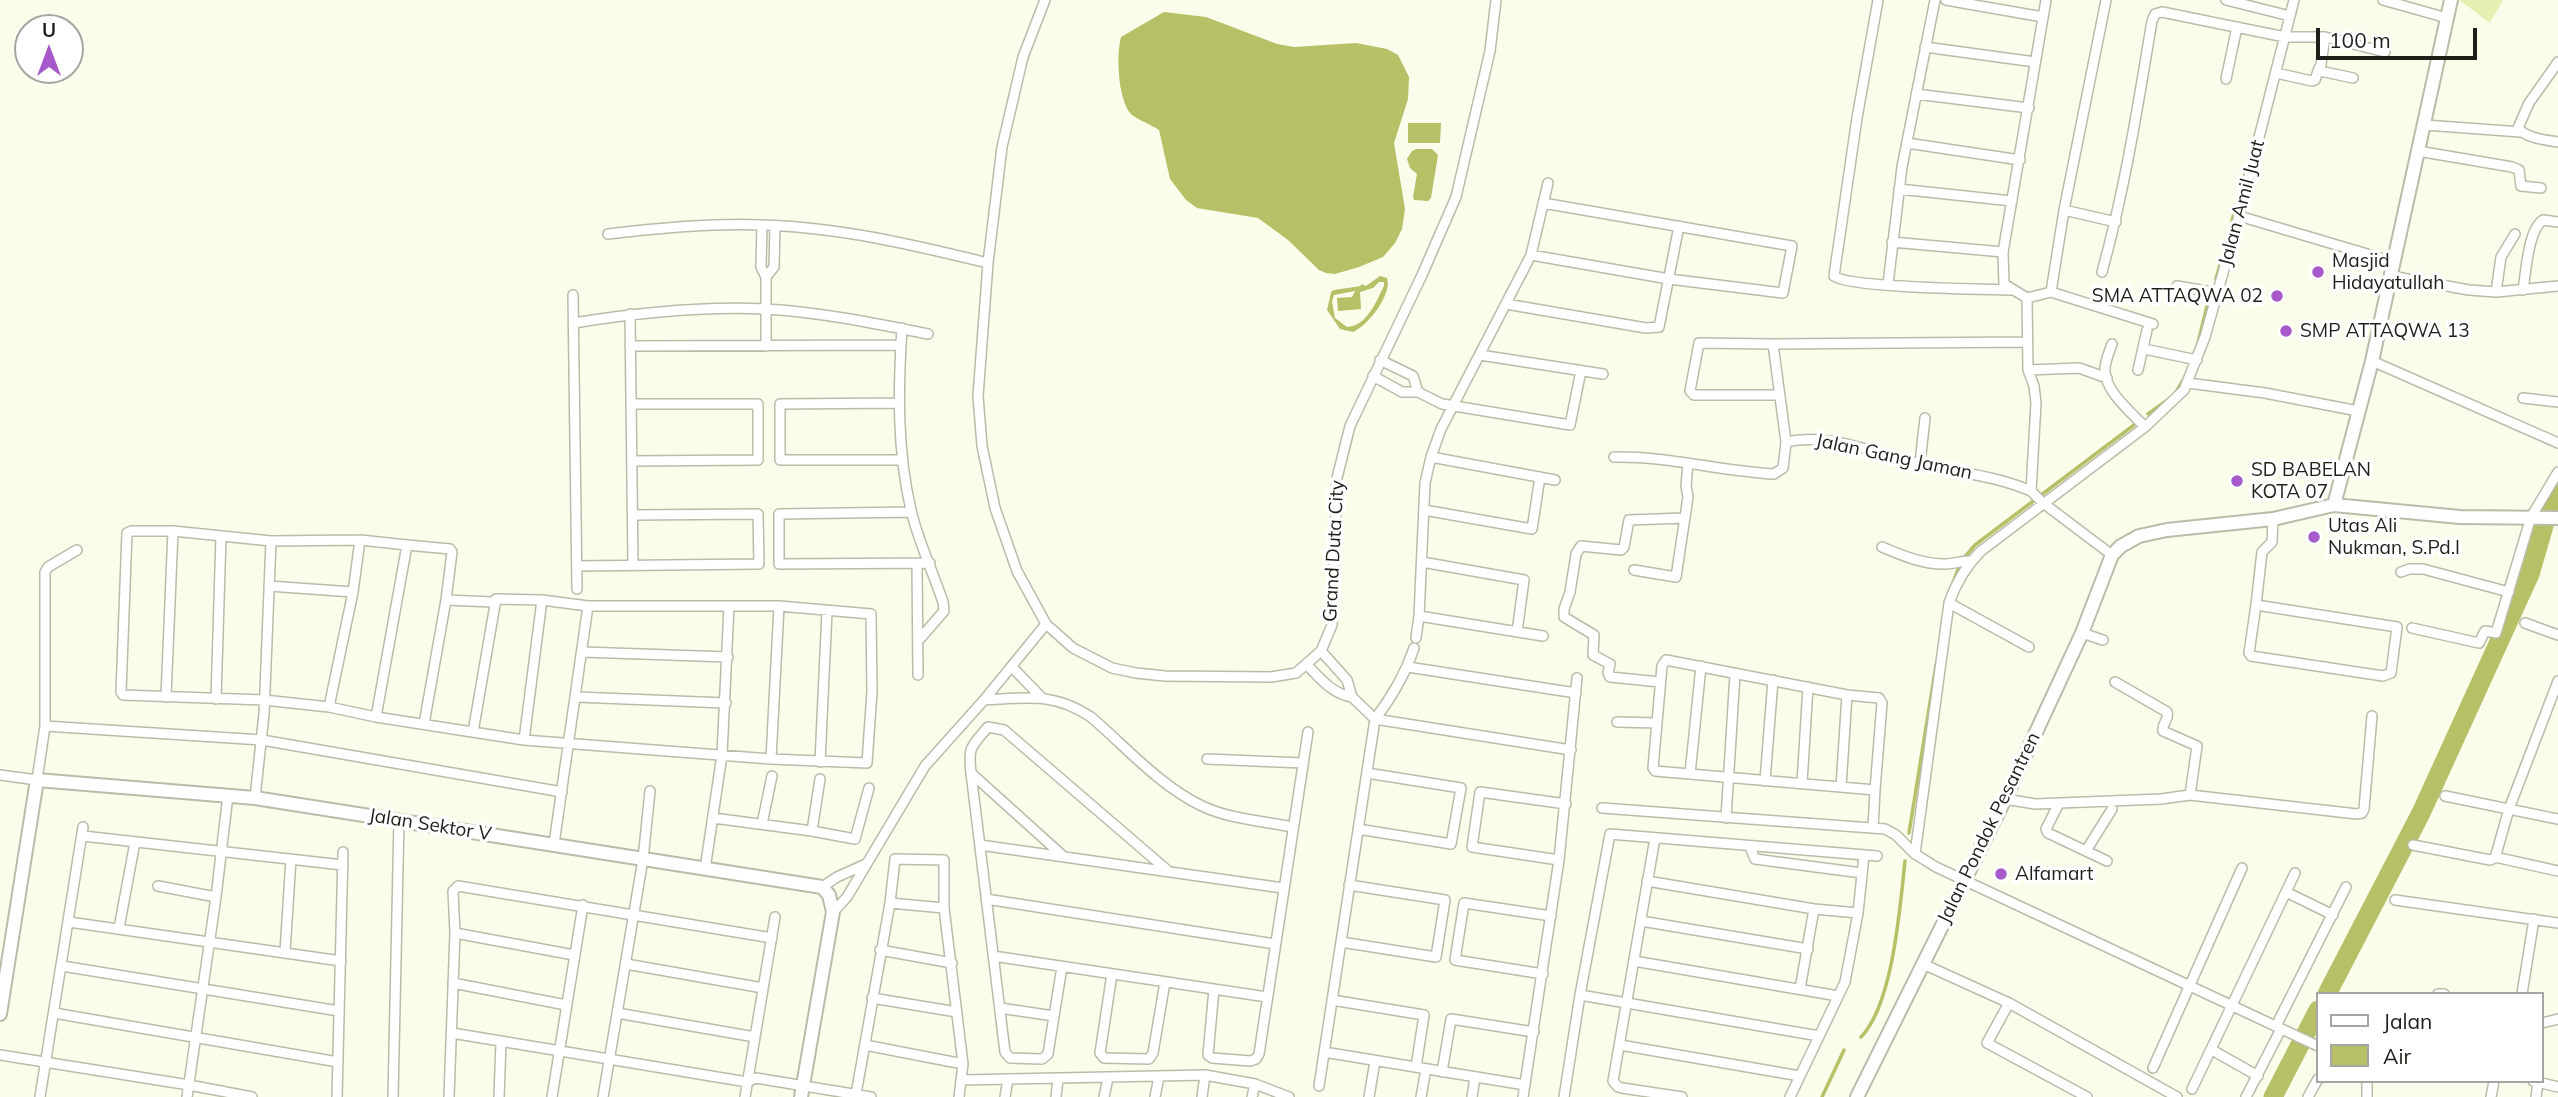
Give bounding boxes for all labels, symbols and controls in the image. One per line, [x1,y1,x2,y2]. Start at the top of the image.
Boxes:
north arrow [14,14,84,84]
scale bar [2320,14,2481,58]
text: U [42,18,56,42]
text: 100 m [2329,27,2391,53]
street label: Jalan Amil Juat [2214,137,2270,269]
place label: Masjid Hidayatullah [2332,250,2444,294]
marker: Masjid Hidayatullah [2310,264,2326,280]
place label: SMA ATTAQWA 02 [2092,285,2263,307]
marker: SMA ATTAQWA 02 [2269,288,2285,304]
place label: SMP ATTAQWA 13 [2300,320,2470,342]
marker: SMP ATTAQWA 13 [2278,323,2294,339]
street label: Jalan Gang Jaman [1814,429,1974,485]
place label: SD BABELAN KOTA 07 [2251,459,2371,503]
marker: SD BABELAN KOTA 07 [2229,473,2245,489]
street label: Grand Duta City [1319,479,1349,623]
place label: Utas Ali Nukman, S.Pd.I [2328,515,2460,559]
marker: Utas Ali Nukman, S.Pd.I [2306,529,2322,545]
street label: Jalan Pondok Pesantren [1933,729,2045,927]
street label: Jalan Sektor V [367,804,493,846]
place label: Alfamart [2015,863,2093,885]
marker: Alfamart [1993,866,2009,882]
legend [2316,992,2544,1083]
text: Jalan [2383,1008,2432,1034]
text: Air [2383,1043,2411,1069]

